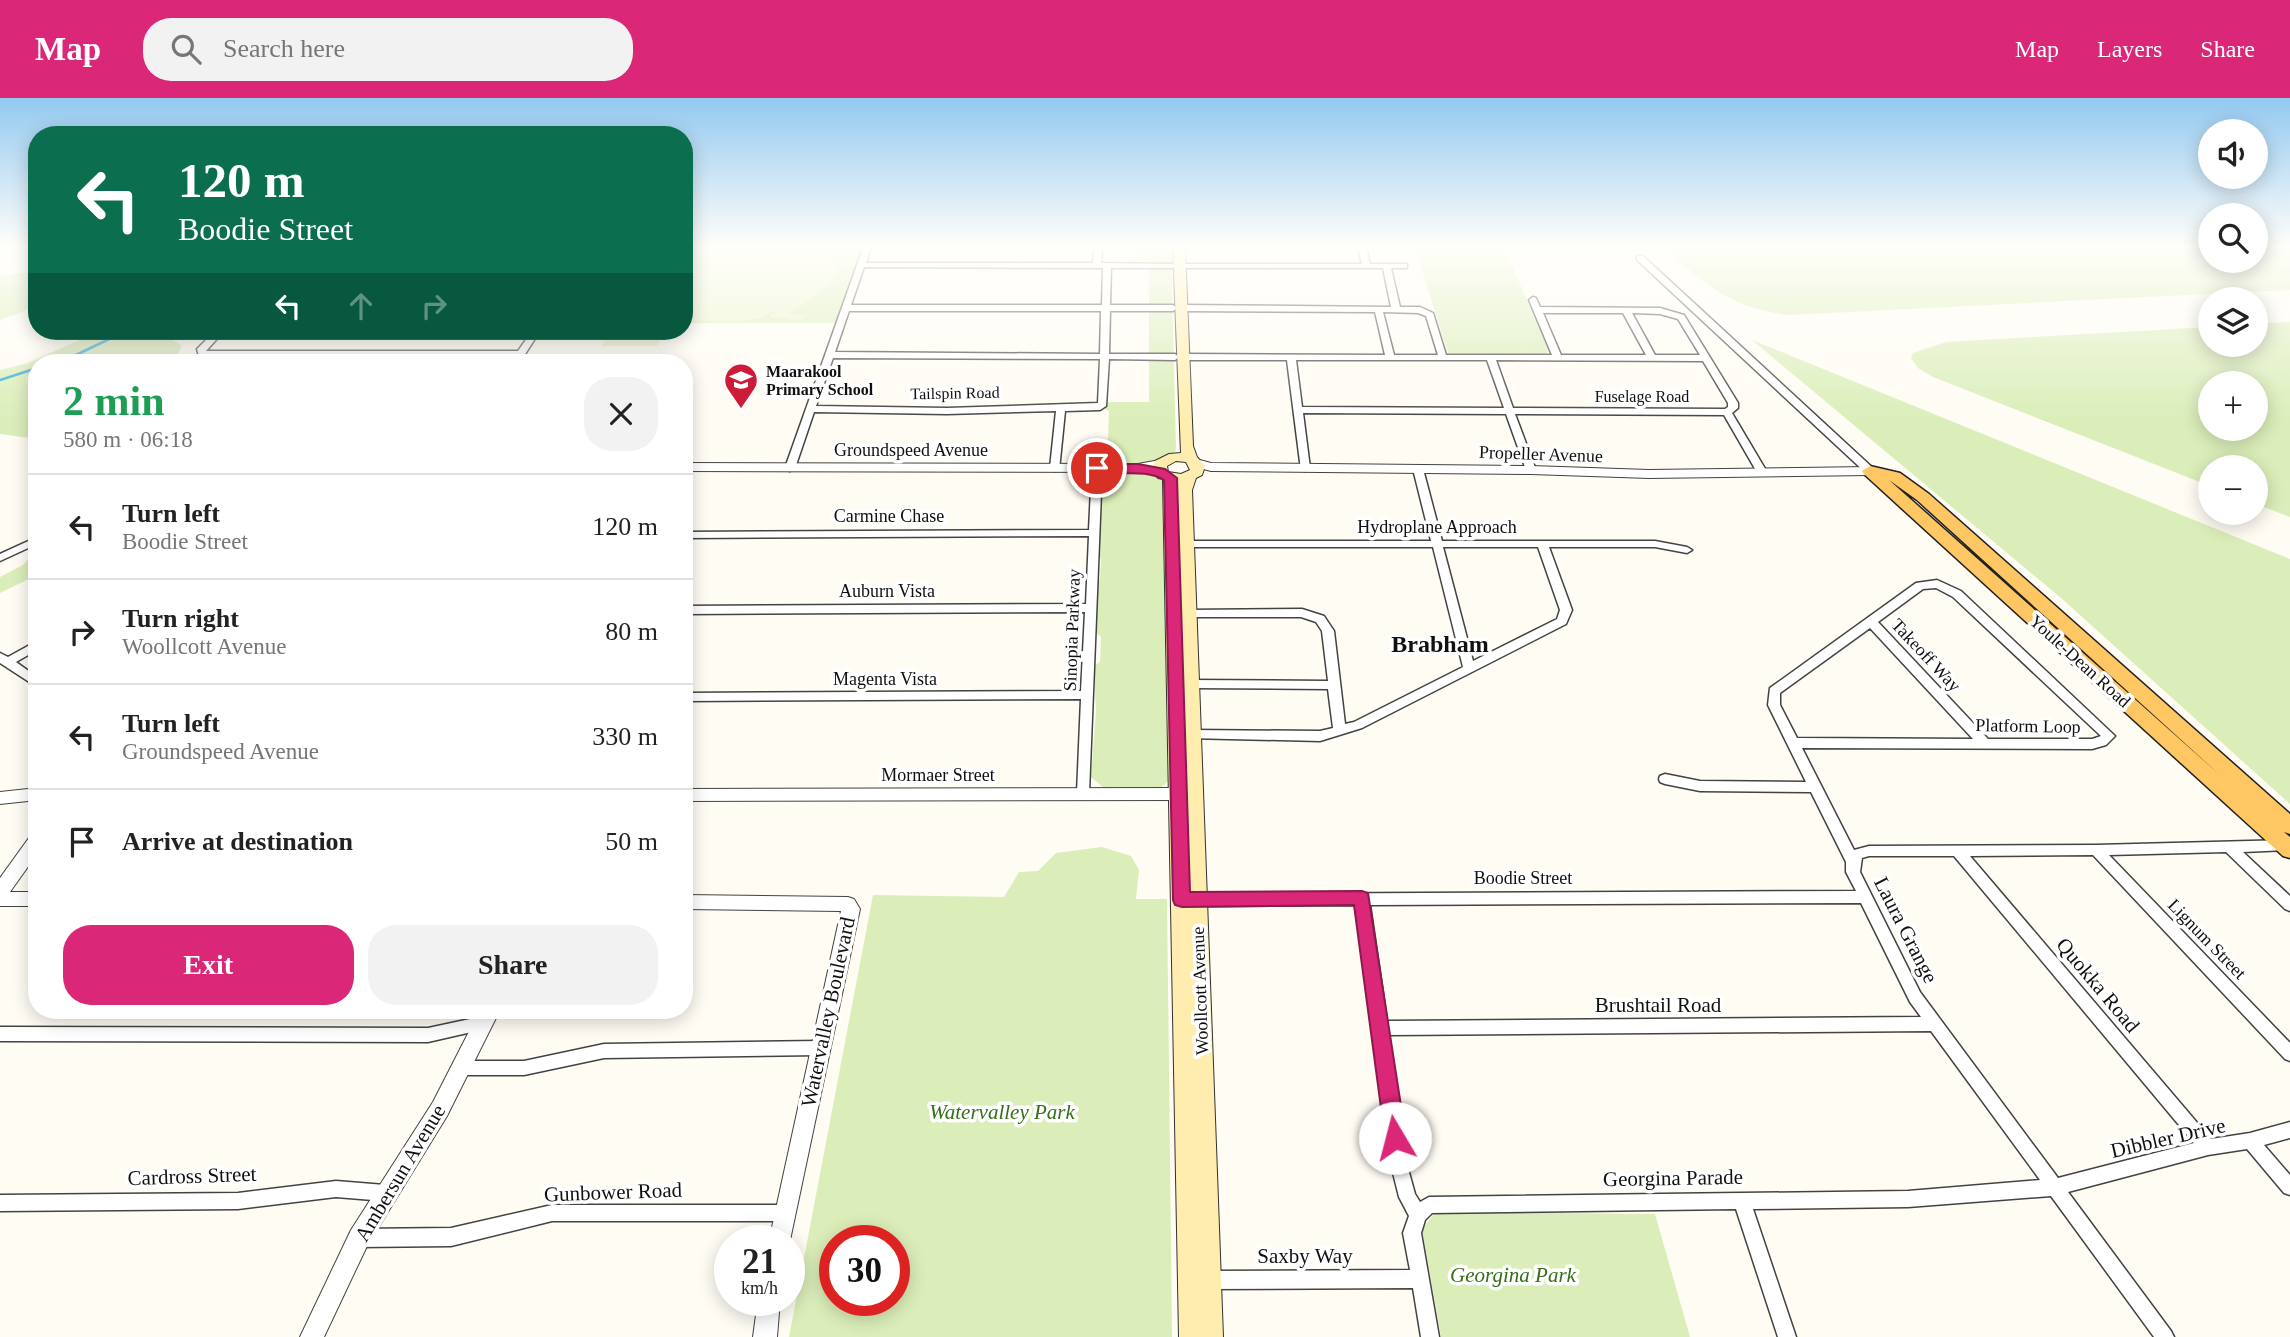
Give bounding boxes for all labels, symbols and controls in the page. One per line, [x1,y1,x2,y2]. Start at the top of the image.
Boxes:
search box [143,18,633,81]
icon: search [167,30,205,68]
text: Map [35,31,101,67]
text: Search here [223,34,345,63]
text: Map [2015,36,2059,62]
text: Layers [2097,36,2162,62]
text: Share [2200,36,2255,62]
map controls [2198,119,2268,525]
button: sound [2198,119,2268,189]
text: 120 m [178,153,305,208]
icon: left [63,154,154,245]
button: search [2198,203,2268,273]
text: Boodie Street [178,211,353,247]
icon: left [269,287,307,325]
icon: ahead [342,287,380,325]
icon: right [415,287,453,325]
button: layers [2198,287,2268,357]
school or university icon: Maarakool Primary School [722,361,760,410]
place label: Maarakool Primary School [766,363,874,399]
button: + [2198,371,2268,441]
button: close [584,377,658,451]
text: 2 min [63,378,165,424]
street label: Tailspin Road [910,384,1000,403]
street label: Fuselage Road [1595,388,1689,406]
text: 580 m · 06:18 [63,427,193,452]
pin [1067,438,1127,498]
street label: Groundspeed Avenue [834,440,988,460]
street label: Propeller Avenue [1479,442,1603,466]
icon: arrive [1078,449,1116,487]
button: − [2198,455,2268,525]
text: Turn left [122,499,220,528]
street label: Carmine Chase [834,506,944,526]
icon: left [63,508,101,546]
text: 120 m [592,512,658,541]
street label: Hydroplane Approach [1357,517,1517,537]
text: Boodie Street [122,529,248,554]
street label: Sinopia Parkway [1060,568,1084,692]
street label: Auburn Vista [839,581,935,601]
text: Turn right [122,604,239,633]
street label: Youle-Dean Road [2026,611,2134,711]
icon: right [63,613,101,651]
street label: Takeoff Way [1887,615,1965,695]
text: 80 m [605,617,658,646]
district label: Brabham [1391,631,1489,657]
text: Woollcott Avenue [122,634,286,659]
street label: Magenta Vista [833,669,937,689]
text: Turn left [122,709,220,738]
street label: Platform Loop [1975,715,2081,737]
icon: left [63,718,101,756]
text: 330 m [592,722,658,751]
text: Groundspeed Avenue [122,739,319,764]
street label: Mormaer Street [881,765,995,785]
icon: arrive [63,823,101,861]
text: Arrive at destination [122,827,353,856]
text: 50 m [605,827,658,856]
street label: Boodie Street [1474,868,1572,888]
street label: Laura Grange [1869,873,1943,987]
street label: Lignum Street [2164,895,2250,983]
street label: Watervalley Boulevard [796,914,860,1109]
button: Exit [63,925,354,1005]
button: Share [368,925,658,1005]
street label: Woollcott Avenue [1188,926,1212,1056]
street label: Quokka Road [2052,933,2145,1038]
street label: Brushtail Road [1595,993,1722,1017]
street label: Ambersun Avenue [350,1100,450,1246]
park label: Watervalley Park [929,1100,1075,1124]
position arrow [1358,1101,1432,1175]
street label: Dibbler Drive [2108,1113,2228,1163]
street label: Cardross Street [127,1162,257,1190]
street label: Georgina Parade [1603,1165,1743,1191]
street label: Gunbower Road [544,1178,683,1206]
speed limit sign: 30 [819,1225,910,1316]
text: 21 [742,1242,777,1281]
street label: Saxby Way [1257,1244,1353,1268]
park label: Georgina Park [1450,1263,1577,1287]
text: km/h [741,1278,778,1298]

